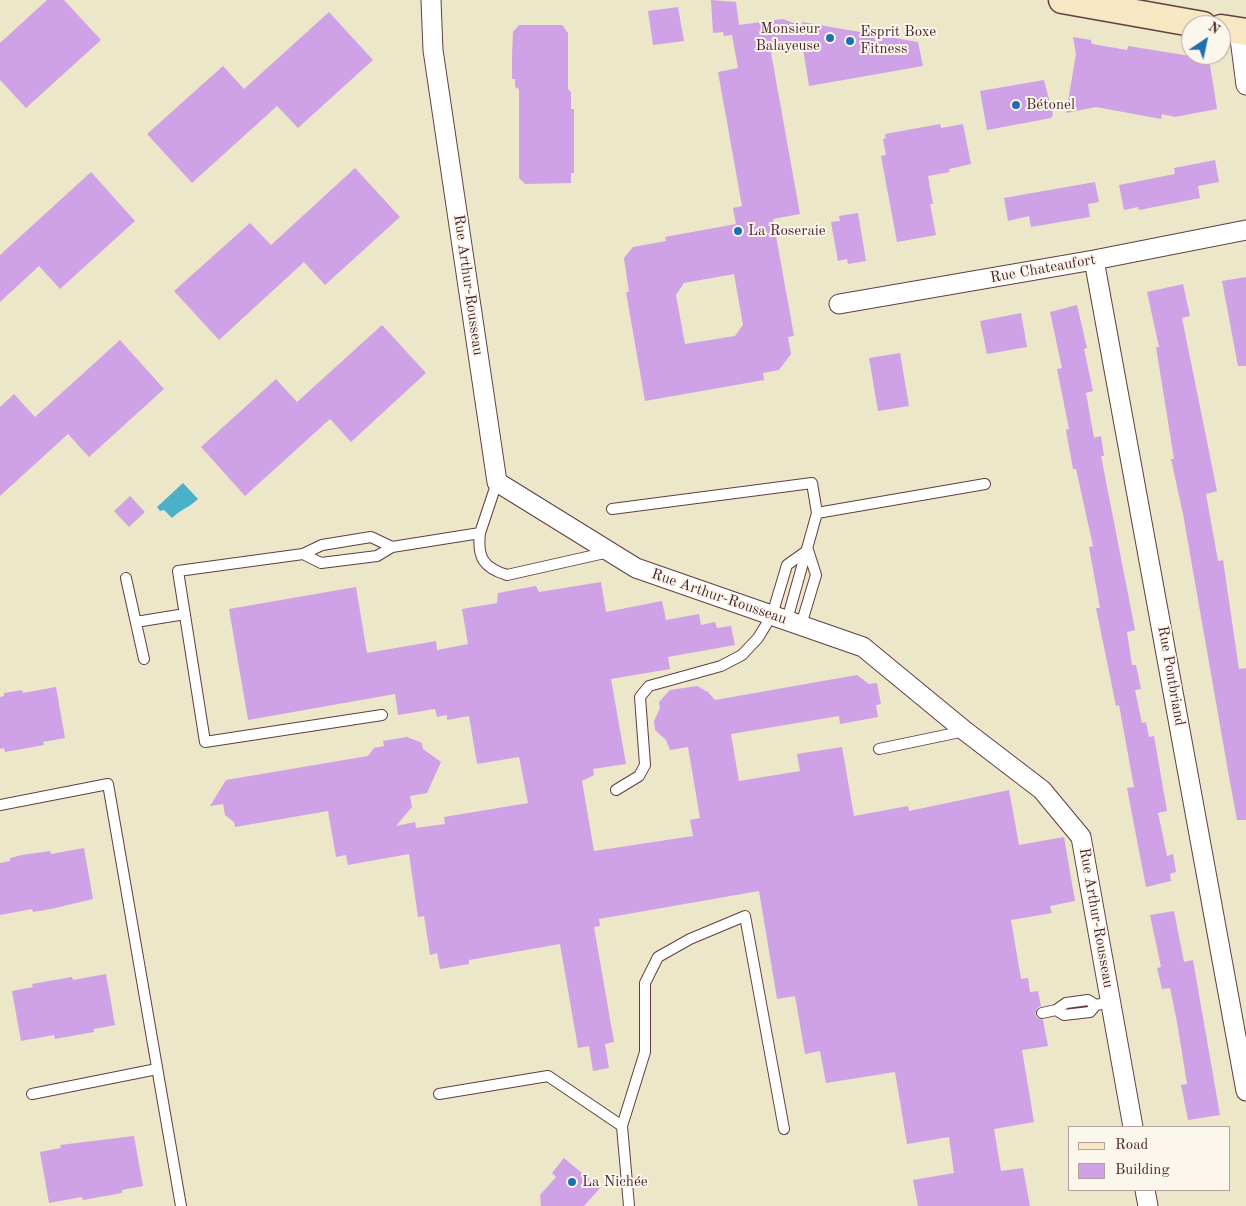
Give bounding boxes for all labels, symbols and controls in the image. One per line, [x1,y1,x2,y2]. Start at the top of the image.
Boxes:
north arrow [1181,15,1231,65]
place label: Monsieur Balayeuse [755,20,820,55]
text: N [1205,20,1222,37]
place label: Esprit Boxe Fitness [860,23,936,58]
marker: Monsieur Balayeuse [824,32,836,44]
marker: Esprit Boxe Fitness [844,35,856,47]
place label: Bétonel [1026,96,1075,114]
marker: Bétonel [1010,99,1022,111]
street label: Rue Arthur-Rousseau [449,213,487,357]
place label: La Roseraie [748,222,826,240]
marker: La Roseraie [732,225,744,237]
street label: Rue Chateaufort [989,251,1097,287]
street label: Rue Arthur-Rousseau [649,565,789,629]
street label: Rue Pontbriand [1153,625,1189,727]
street label: Rue Arthur-Rousseau [1075,846,1117,990]
legend [1068,1126,1231,1191]
text: Road [1115,1138,1148,1153]
text: Building [1115,1163,1170,1178]
place label: La Nichée [582,1173,648,1191]
marker: La Nichée [566,1176,578,1188]

